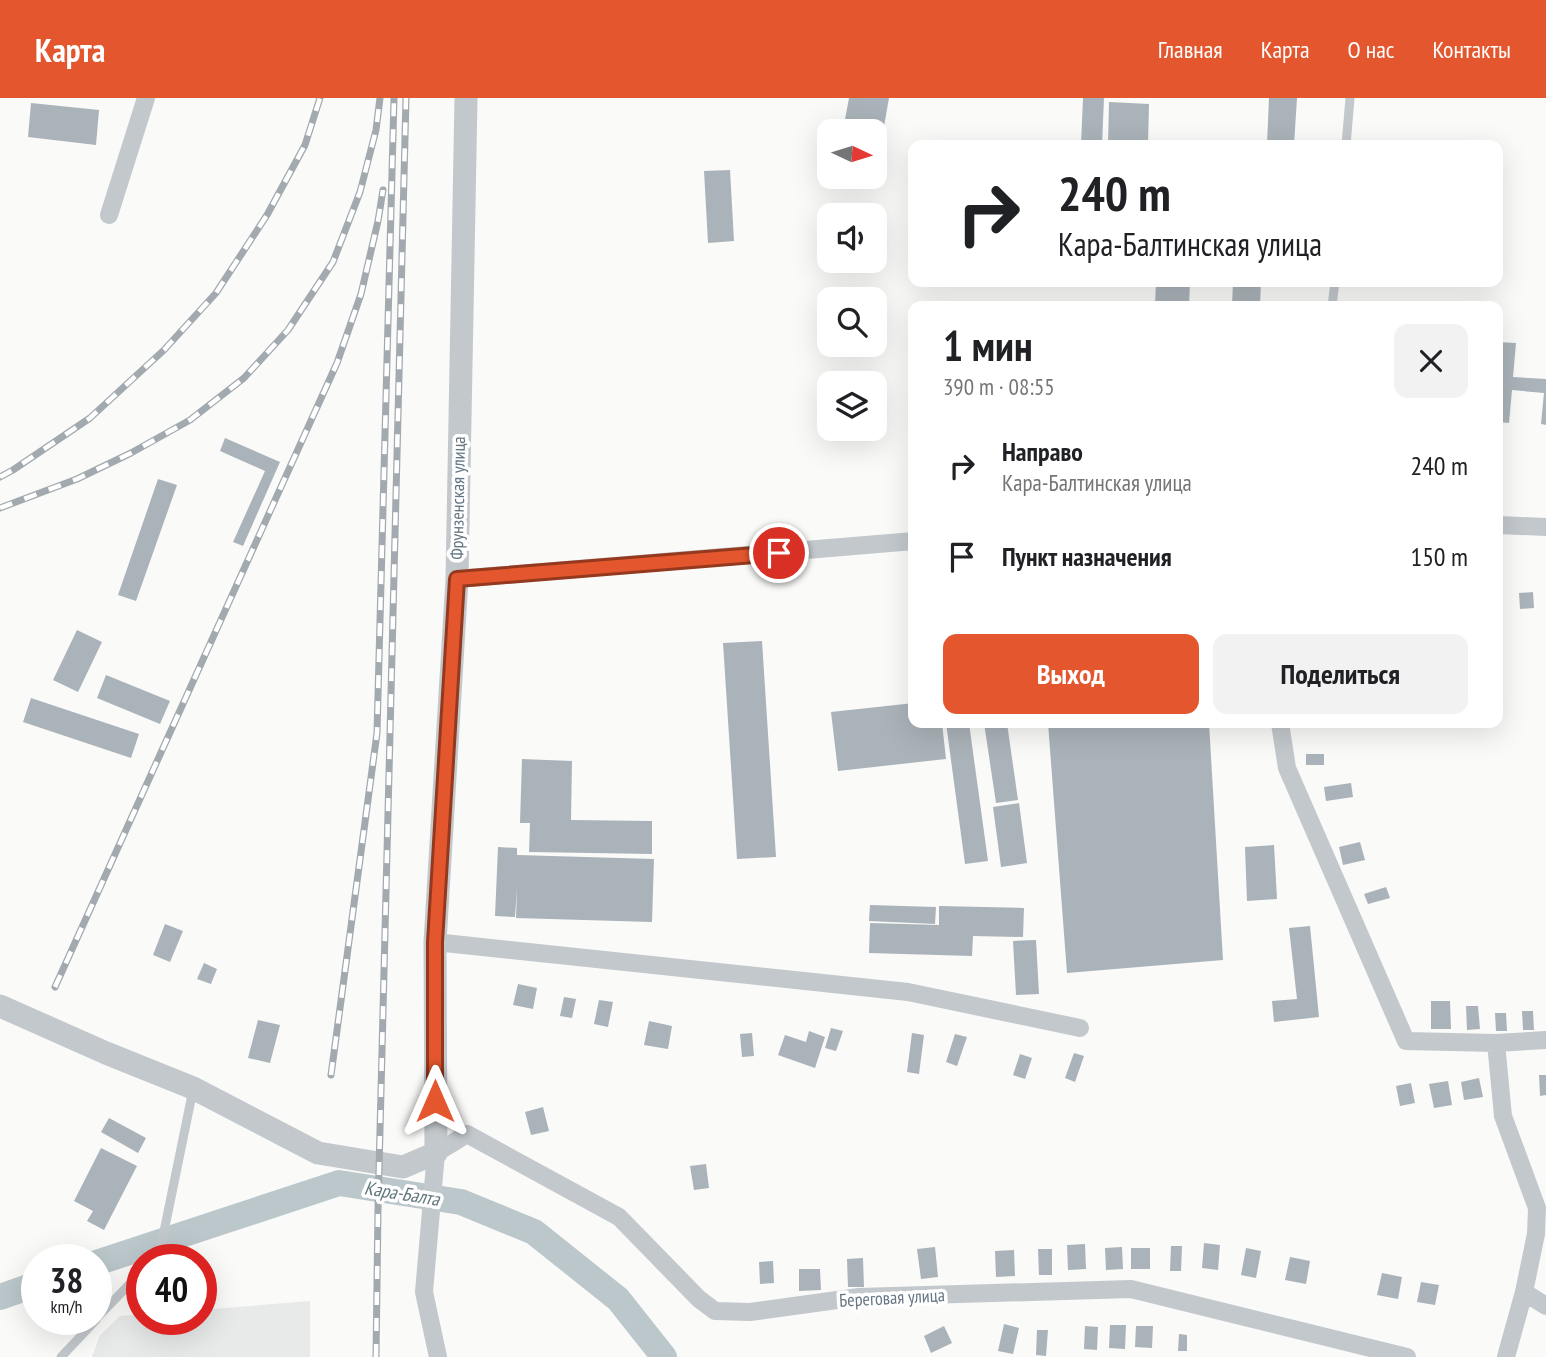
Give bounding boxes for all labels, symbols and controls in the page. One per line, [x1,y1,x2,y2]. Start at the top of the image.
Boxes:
text: Карта [35,28,105,71]
text: Главная [1158,34,1223,65]
text: Карта [1261,34,1310,65]
text: О нас [1348,34,1394,65]
text: Контакты [1432,34,1511,65]
north arrow [817,119,887,189]
map controls [817,119,887,441]
text: 240 m [1058,161,1171,225]
icon: right [943,168,1034,259]
button: sound [817,203,887,273]
text: Кара-Балтинская улица [1058,223,1322,265]
button: search [817,287,887,357]
text: 1 мин [943,318,1033,373]
button: close [1394,324,1468,398]
button: layers [817,371,887,441]
text: 390 m · 08:55 [943,372,1055,401]
text: Направо [1002,435,1083,468]
street label: Фрунзенская улица [445,436,470,560]
icon: right [943,447,981,485]
text: 240 m [1410,449,1468,482]
text: Кара-Балтинская улица [1002,468,1192,497]
pin [749,523,809,583]
icon: arrive [760,534,798,572]
icon: arrive [943,538,981,576]
text: Пункт назначения [1002,540,1172,573]
text: 150 m [1410,540,1468,573]
button: Выход [943,634,1199,714]
button: Поделиться [1213,634,1468,714]
position arrow [398,1064,472,1138]
water label: Кара-Балта [363,1175,443,1211]
speed limit sign: 40 [126,1244,217,1335]
text: 38 [50,1257,83,1303]
street label: Береговая улица [839,1283,945,1312]
text: km/h [51,1295,82,1318]

